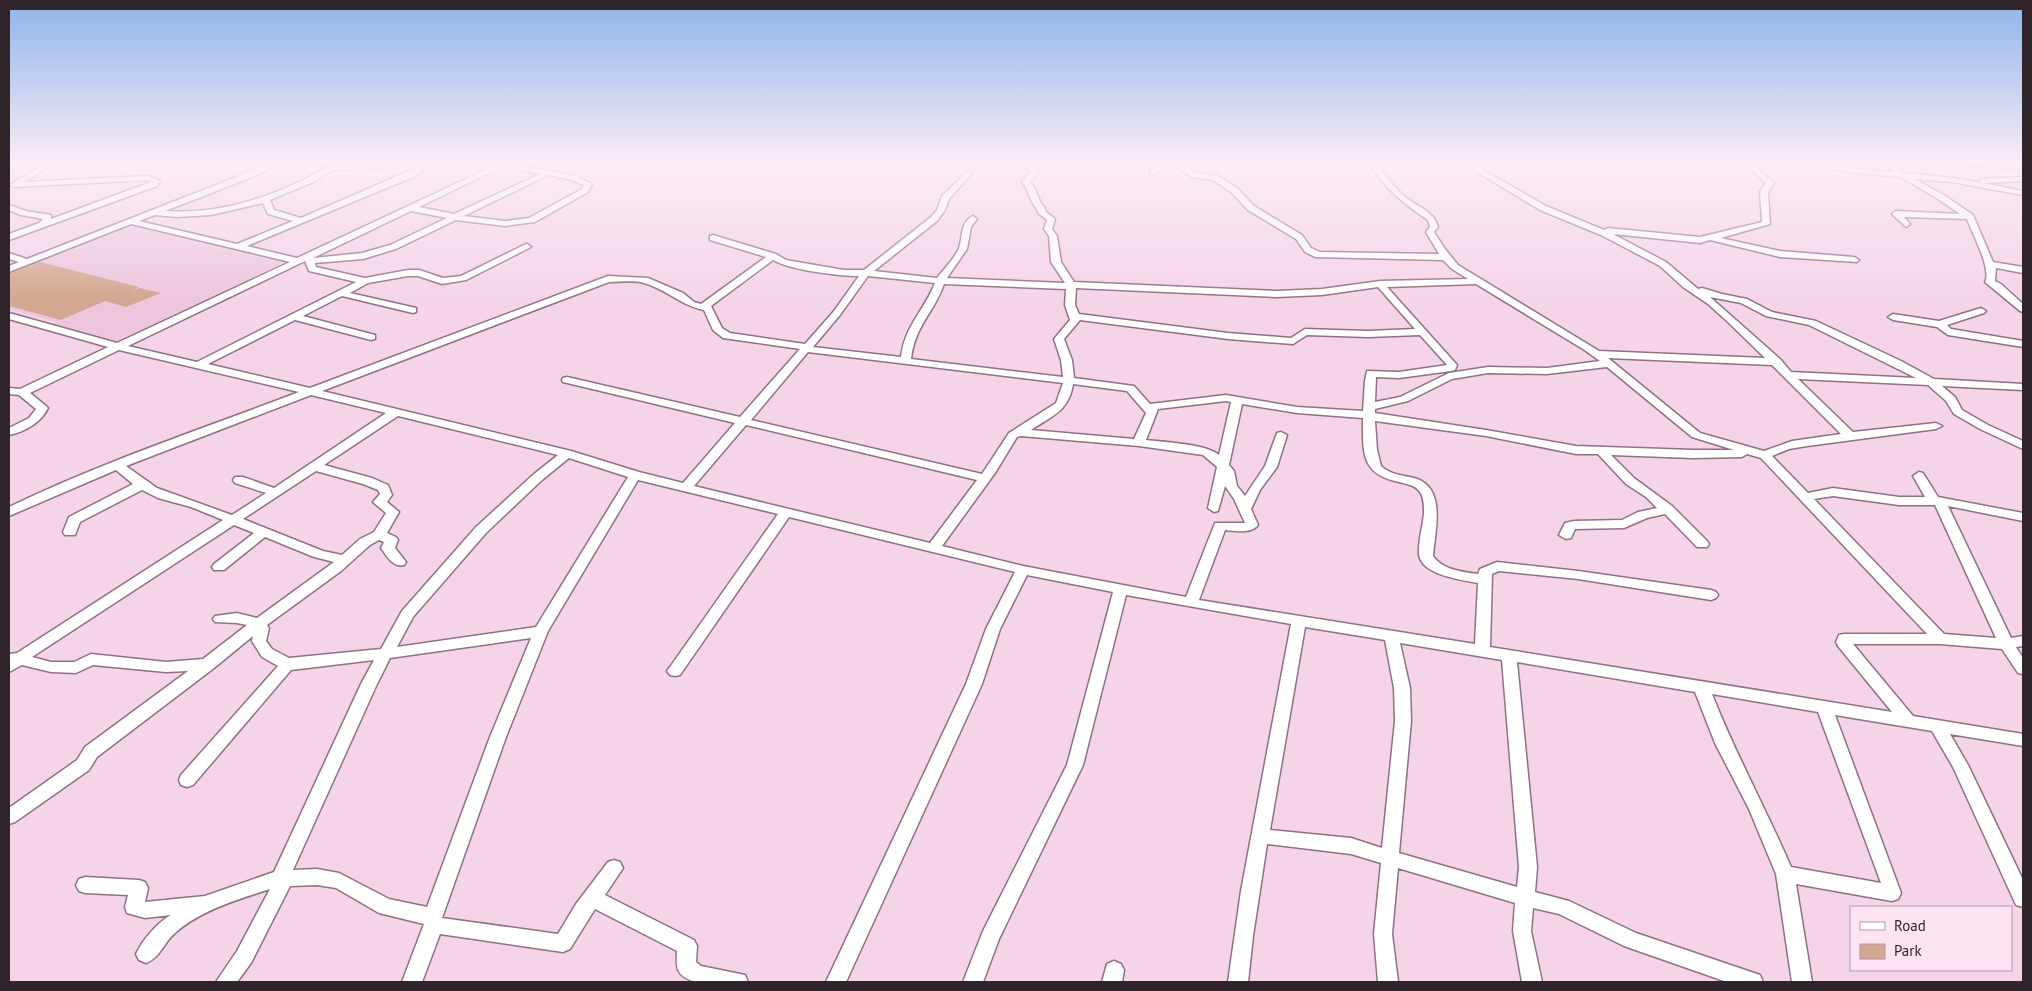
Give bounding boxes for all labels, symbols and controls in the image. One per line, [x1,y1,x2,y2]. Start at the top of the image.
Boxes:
legend [1850,906,2012,971]
text: Road [1894,916,1926,935]
text: Park [1894,941,1922,960]

